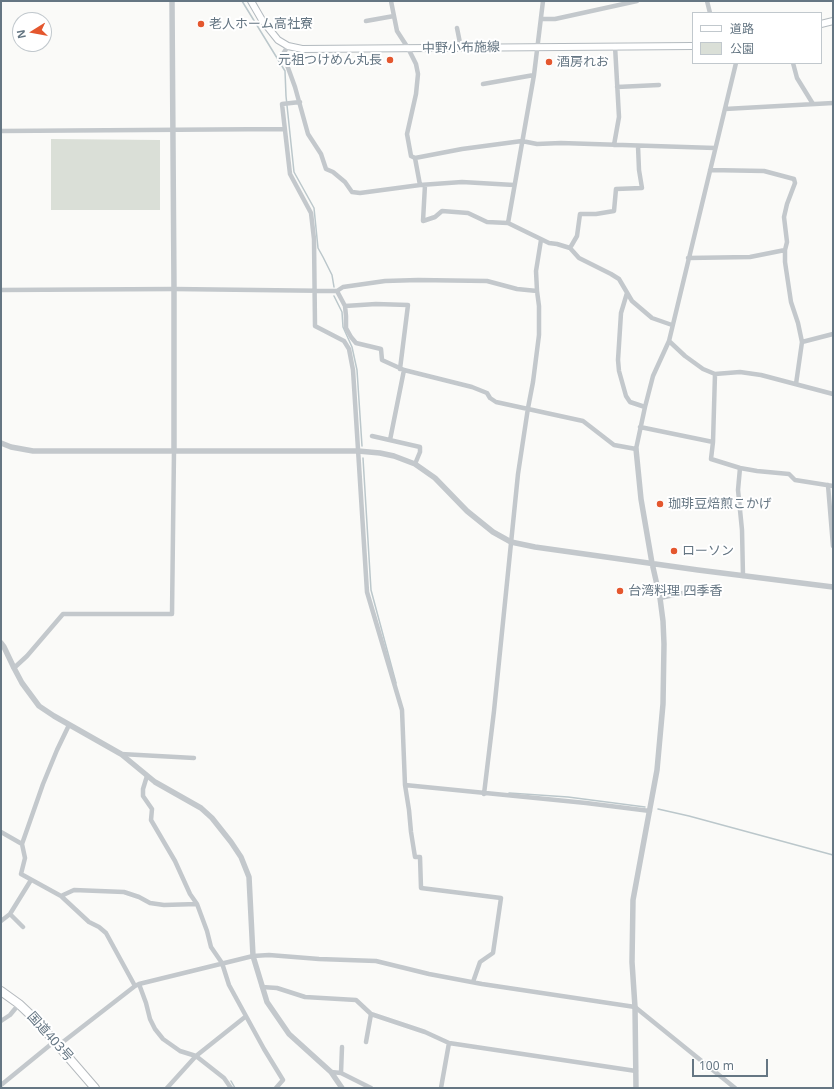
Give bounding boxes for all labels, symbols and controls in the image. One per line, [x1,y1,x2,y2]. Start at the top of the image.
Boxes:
north arrow [12,12,52,52]
legend [692,12,822,64]
place label: 老人ホーム高社寮 [209,16,313,32]
marker: 老人ホーム高社寮 [196,19,206,29]
text: 道路 [730,20,754,37]
text: N [12,28,29,40]
street label: 中野小布施線 [422,40,500,56]
text: 公園 [730,40,754,57]
place label: 元祖つけめん丸長 [278,52,382,68]
place label: 酒房れお [557,54,609,70]
marker: 元祖つけめん丸長 [385,55,395,65]
marker: 酒房れお [544,57,554,67]
place label: 珈琲豆焙煎こかげ [668,496,772,512]
marker: 珈琲豆焙煎こかげ [655,499,665,509]
place label: ローソン [682,543,734,559]
marker: ローソン [669,546,679,556]
place label: 台湾料理 四季香 [628,583,722,599]
marker: 台湾料理 四季香 [615,586,625,596]
street label: 国道403号 [24,1009,76,1065]
scale bar [694,1051,770,1077]
text: 100 m [699,1057,734,1074]

